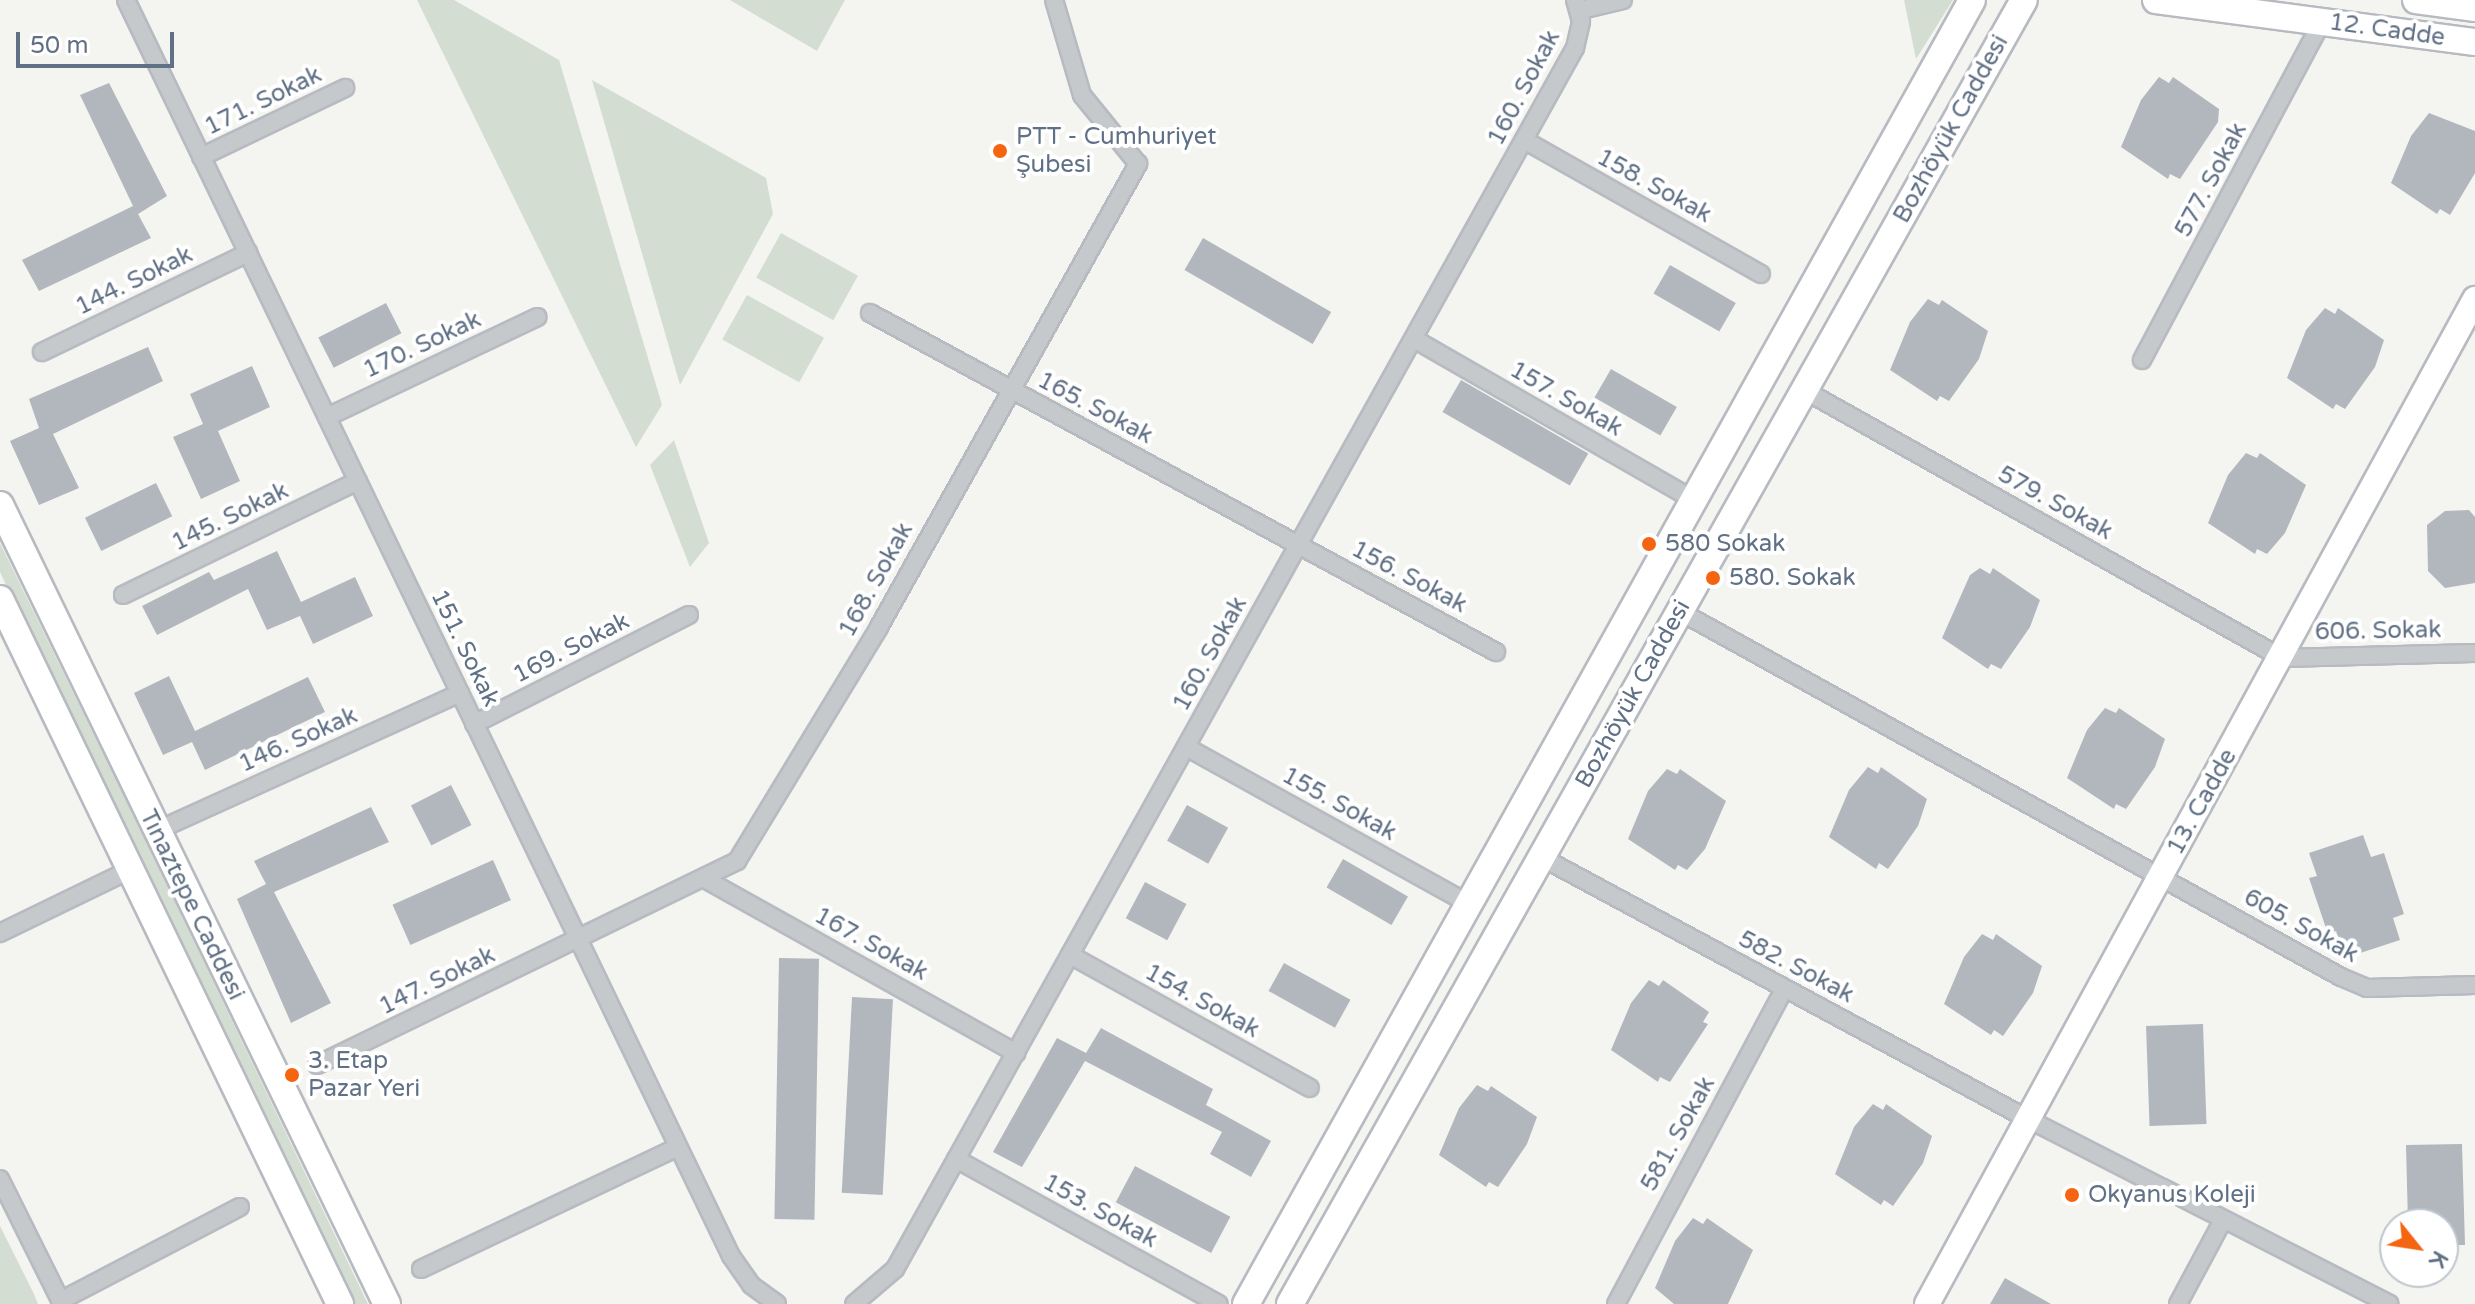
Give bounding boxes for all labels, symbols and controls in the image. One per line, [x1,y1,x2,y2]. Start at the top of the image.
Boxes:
street label: 12. Cadde [2327,8,2447,52]
scale bar [20,16,178,66]
street label: 160. Sokak [1482,25,1566,151]
street label: Bozhöyük Caddesi [1887,30,2015,228]
text: 50 m [30,31,88,60]
street label: 171. Sokak [200,60,326,142]
street label: 577. Sokak [2169,118,2253,242]
place label: PTT - Cumhuriyet Şubesi [1016,123,1216,179]
marker: PTT - Cumhuriyet Şubesi [991,142,1009,160]
street label: 158. Sokak [1592,143,1716,229]
street label: 144. Sokak [71,240,197,322]
street label: 170. Sokak [359,305,485,385]
street label: 157. Sokak [1505,355,1627,443]
street label: 165. Sokak [1033,366,1157,450]
street label: 579. Sokak [1993,460,2117,546]
street label: 145. Sokak [167,476,293,558]
street label: 168. Sokak [833,518,919,642]
place label: 580 Sokak [1665,530,1785,558]
street label: 156. Sokak [1346,535,1472,619]
marker: 580 Sokak [1640,535,1658,553]
place label: 580. Sokak [1729,564,1855,592]
marker: 580. Sokak [1704,569,1722,587]
street label: 151. Sokak [424,585,506,711]
street label: 160. Sokak [1167,592,1253,716]
street label: Bozhöyük Caddesi [1569,595,1697,793]
street label: 169. Sokak [508,606,634,690]
street label: 606. Sokak [2315,615,2441,647]
street label: 146. Sokak [234,701,362,779]
street label: 13. Cadde [2161,744,2243,860]
street label: 155. Sokak [1277,761,1401,847]
street label: Tınaztepe Caddesi [133,805,251,1005]
street label: 605. Sokak [2239,883,2363,969]
street label: 167. Sokak [809,901,933,987]
street label: 582. Sokak [1733,925,1859,1009]
street label: 147. Sokak [374,941,500,1021]
street label: 154. Sokak [1140,958,1264,1044]
place label: 3. Etap Pazar Yeri [308,1047,420,1103]
marker: 3. Etap Pazar Yeri [283,1066,301,1084]
street label: 581. Sokak [1635,1072,1721,1196]
street label: 153. Sokak [1038,1168,1162,1254]
place label: Okyanus Koleji [2088,1181,2256,1209]
marker: Okyanus Koleji [2063,1186,2081,1204]
north arrow [2379,1208,2459,1288]
text: K [2423,1246,2453,1272]

